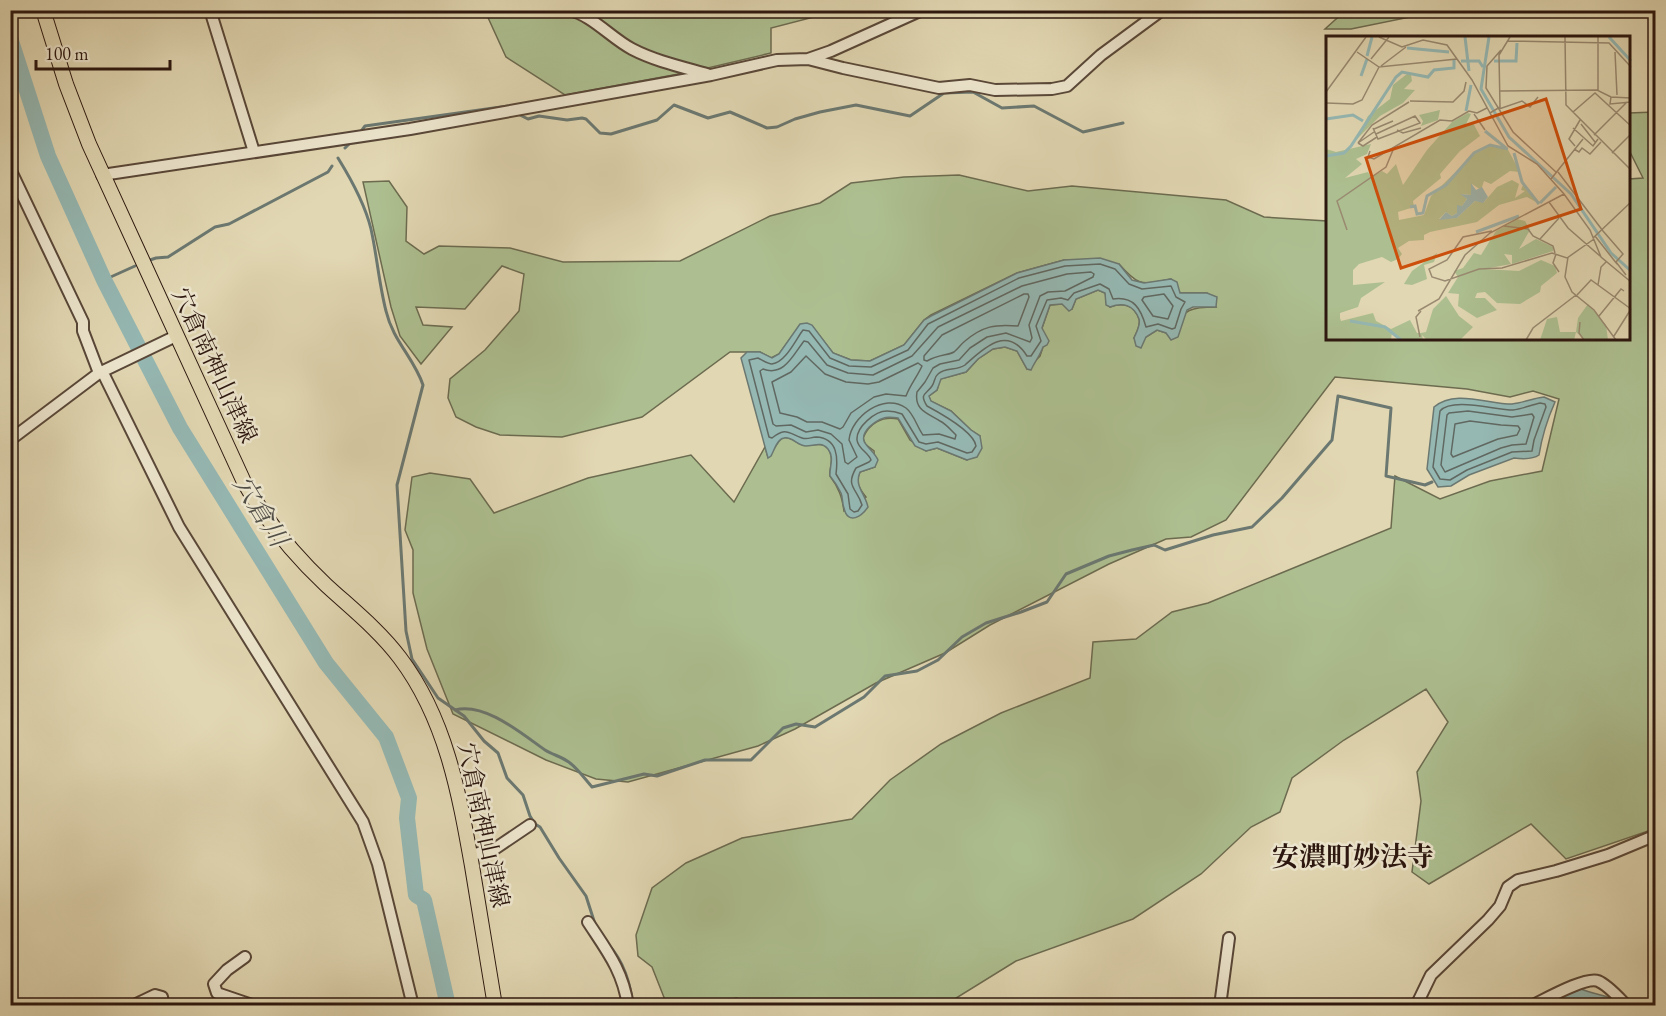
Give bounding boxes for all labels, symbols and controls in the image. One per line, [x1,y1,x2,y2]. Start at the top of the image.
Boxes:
scale bar [36,33,170,71]
inset map [1326,36,1630,340]
text: 100 m [45,42,89,65]
street label: 穴倉南神山津線 [165,282,265,448]
water label: 穴倉川 [226,469,298,556]
street label: 穴倉南神山津線 [451,740,517,910]
district label: 安濃町妙法寺 [1272,839,1434,874]

